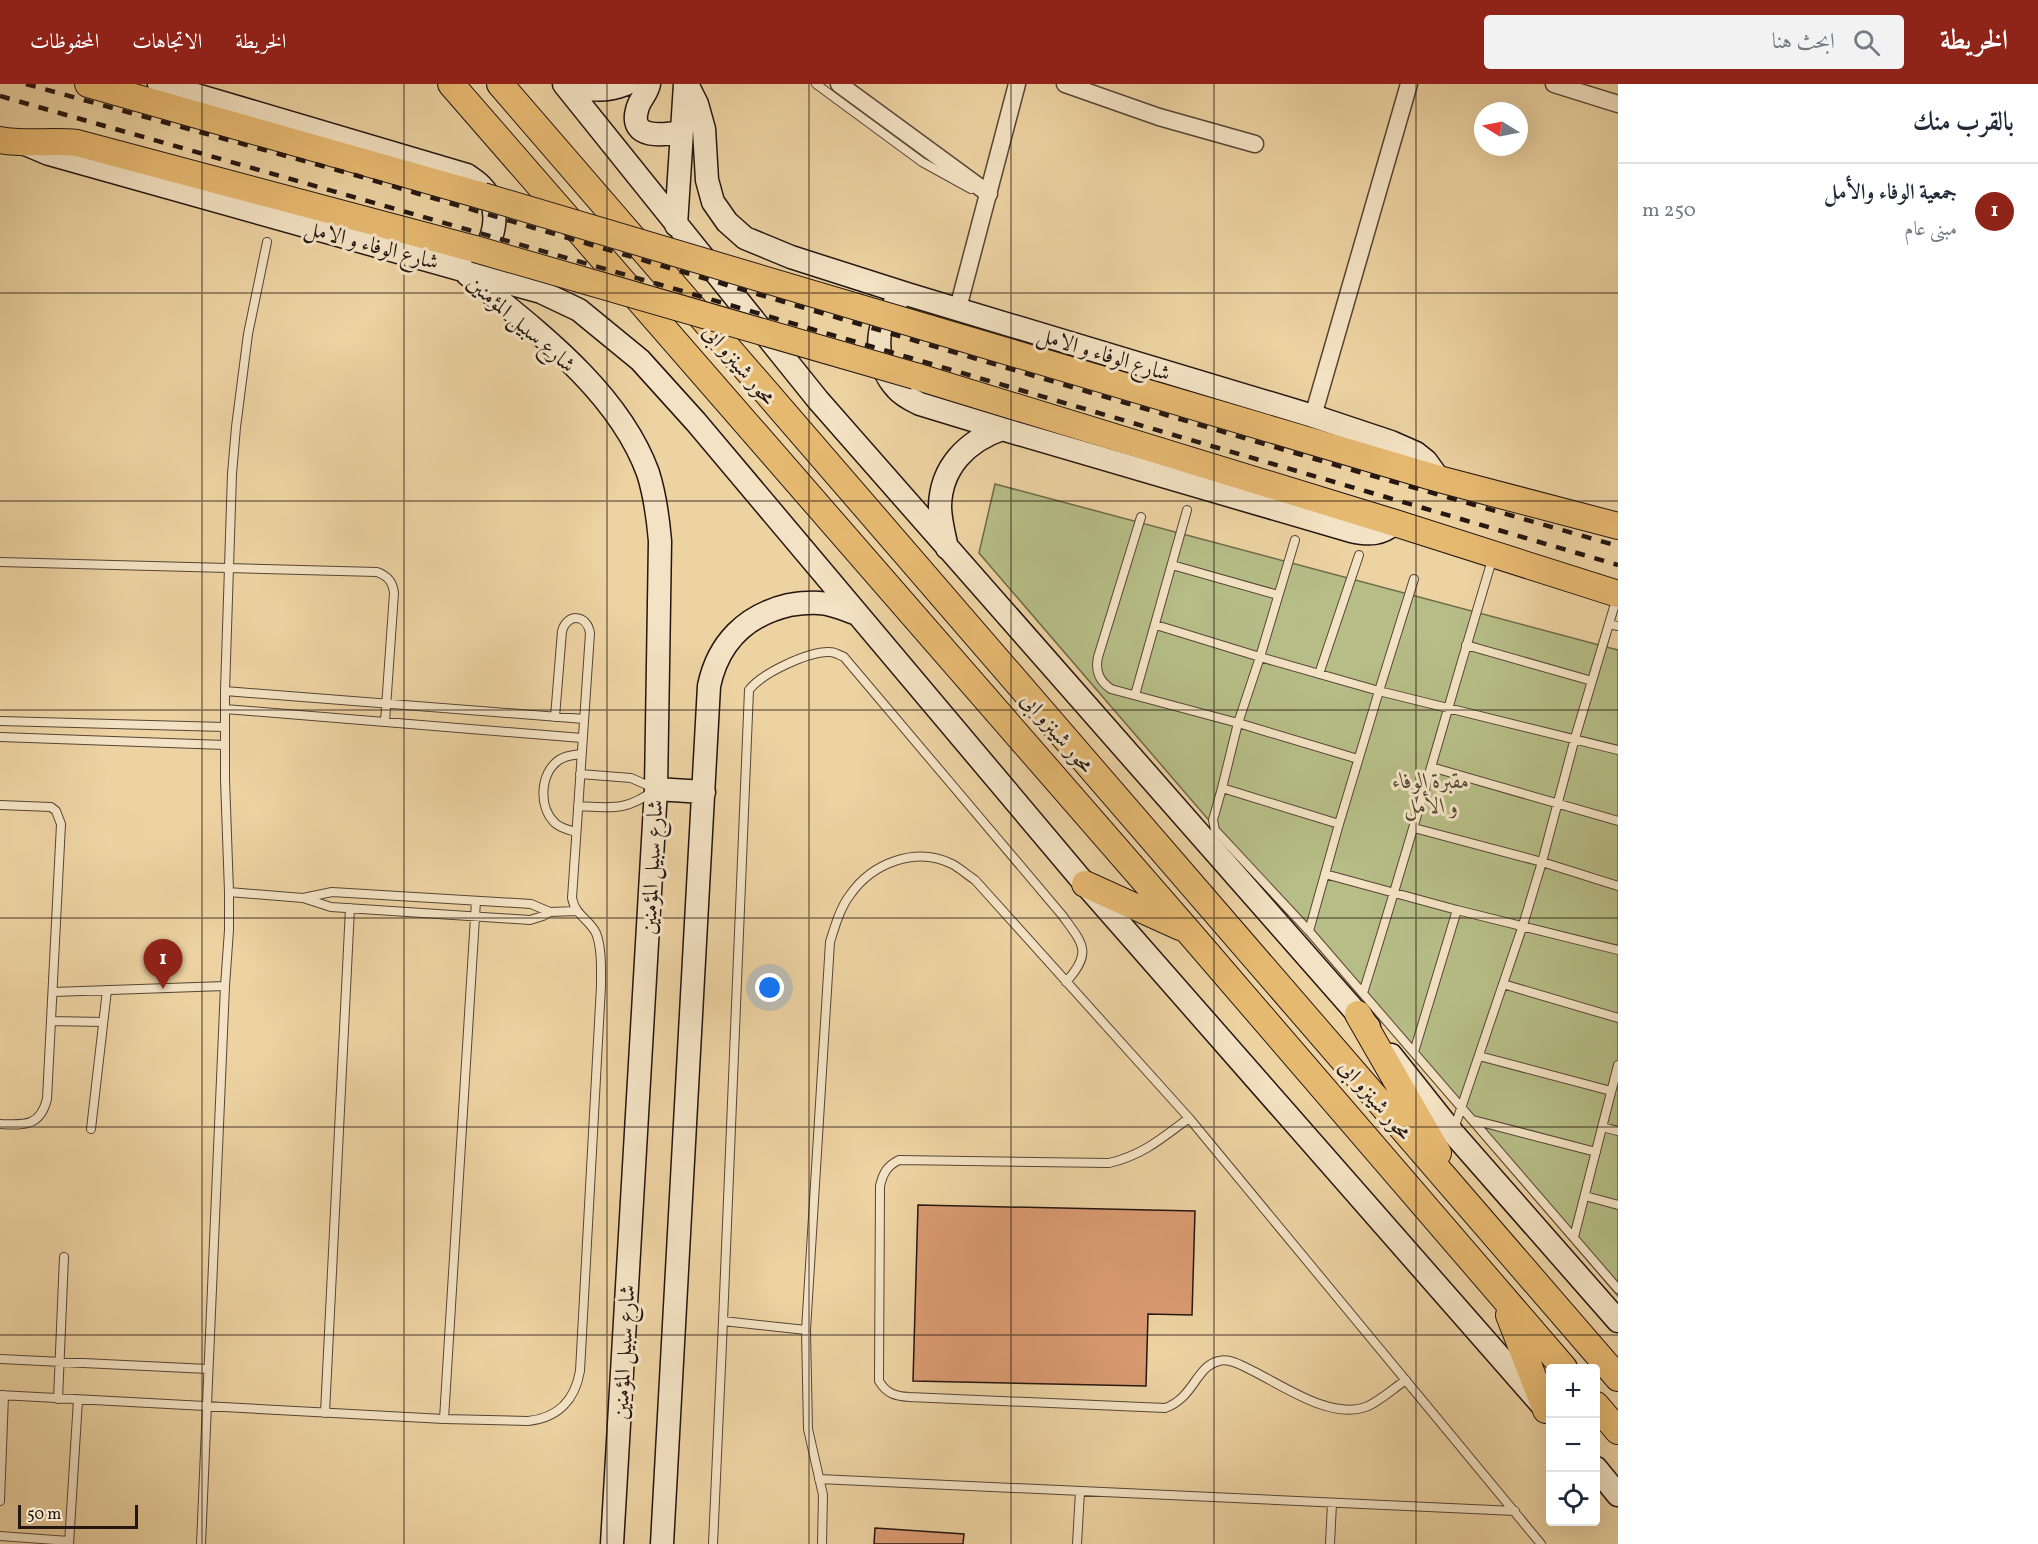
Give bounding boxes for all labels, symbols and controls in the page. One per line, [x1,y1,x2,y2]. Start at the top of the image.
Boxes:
search box [1484,15,1904,69]
text: الخريطة [1940,22,2008,61]
icon: search [1850,26,1883,59]
text: ابحث هنا [1772,27,1835,58]
text: المحفوظات [30,28,99,57]
text: الاتجاهات [132,28,202,57]
text: الخريطة [235,28,286,57]
north arrow [1474,102,1528,156]
text: بالقرب منك [1913,105,2014,141]
text: جمعية الوفاء والأمل [1824,178,1957,209]
text: 250 m [1642,197,1696,225]
text: 1 [1990,197,1999,225]
street label: شارع الوفاء و الامل [300,214,442,280]
text: مبنى عام [1904,216,1957,244]
street label: شارع سبيل المؤمنين [459,269,582,382]
street label: محور شينزو ابى [694,318,782,413]
street label: شارع الوفاء و الامل [1032,320,1174,391]
street label: محور شينزو ابى [1012,686,1100,781]
park label: مقبرة الوفاء و الأمل [1392,767,1470,823]
street label: شارع سبيل المؤمنين [634,799,674,936]
pin: 1 [144,940,182,989]
your location [755,973,784,1002]
street label: محور شينزو ابى [1330,1053,1418,1148]
street label: شارع سبيل المؤمنين [606,1284,646,1421]
map controls [1546,1364,1600,1526]
button: + [1546,1364,1600,1418]
button: − [1546,1418,1600,1472]
button: locate [1546,1472,1600,1526]
scale bar [18,1502,138,1530]
text: 50 m [27,1504,61,1526]

